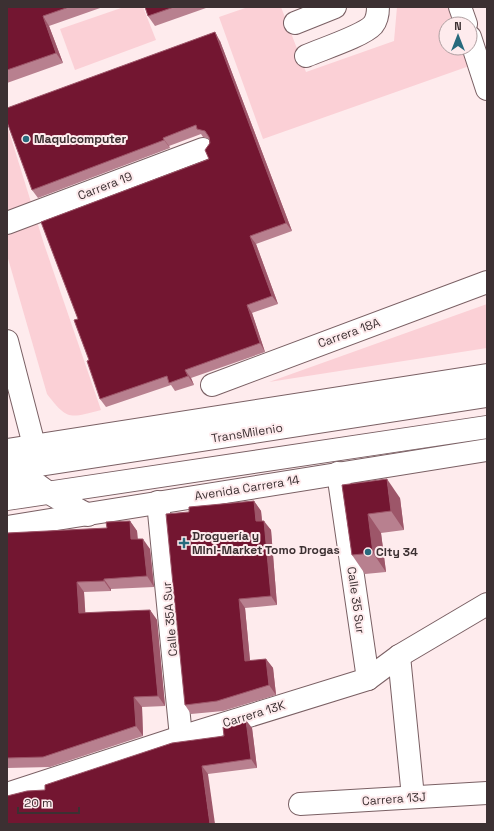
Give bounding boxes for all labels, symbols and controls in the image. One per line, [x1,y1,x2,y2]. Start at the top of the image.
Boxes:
north arrow [438,16,478,56]
text: N [454,19,462,33]
place label: Maquicomputer [34,131,126,147]
marker: Maquicomputer [21,134,31,144]
street label: Carrera 19 [75,168,135,204]
street label: Carrera 18A [316,314,383,352]
street label: TransMilenio [210,419,284,447]
street label: Avenida Carrera 14 [193,472,301,504]
place label: Droguería y Mini-Market Tomo Drogas [192,528,340,558]
marker: Droguería y Mini-Market Tomo Drogas [179,538,189,548]
place label: City 34 [376,544,418,560]
marker: City 34 [363,547,373,557]
street label: Calle 35 Sur [343,566,369,635]
street label: Calle 35A Sur [159,581,181,657]
street label: Carrera 13K [221,697,288,731]
scale bar [18,789,79,815]
street label: Carrera 13J [361,789,427,809]
text: 20 m [24,795,52,811]

